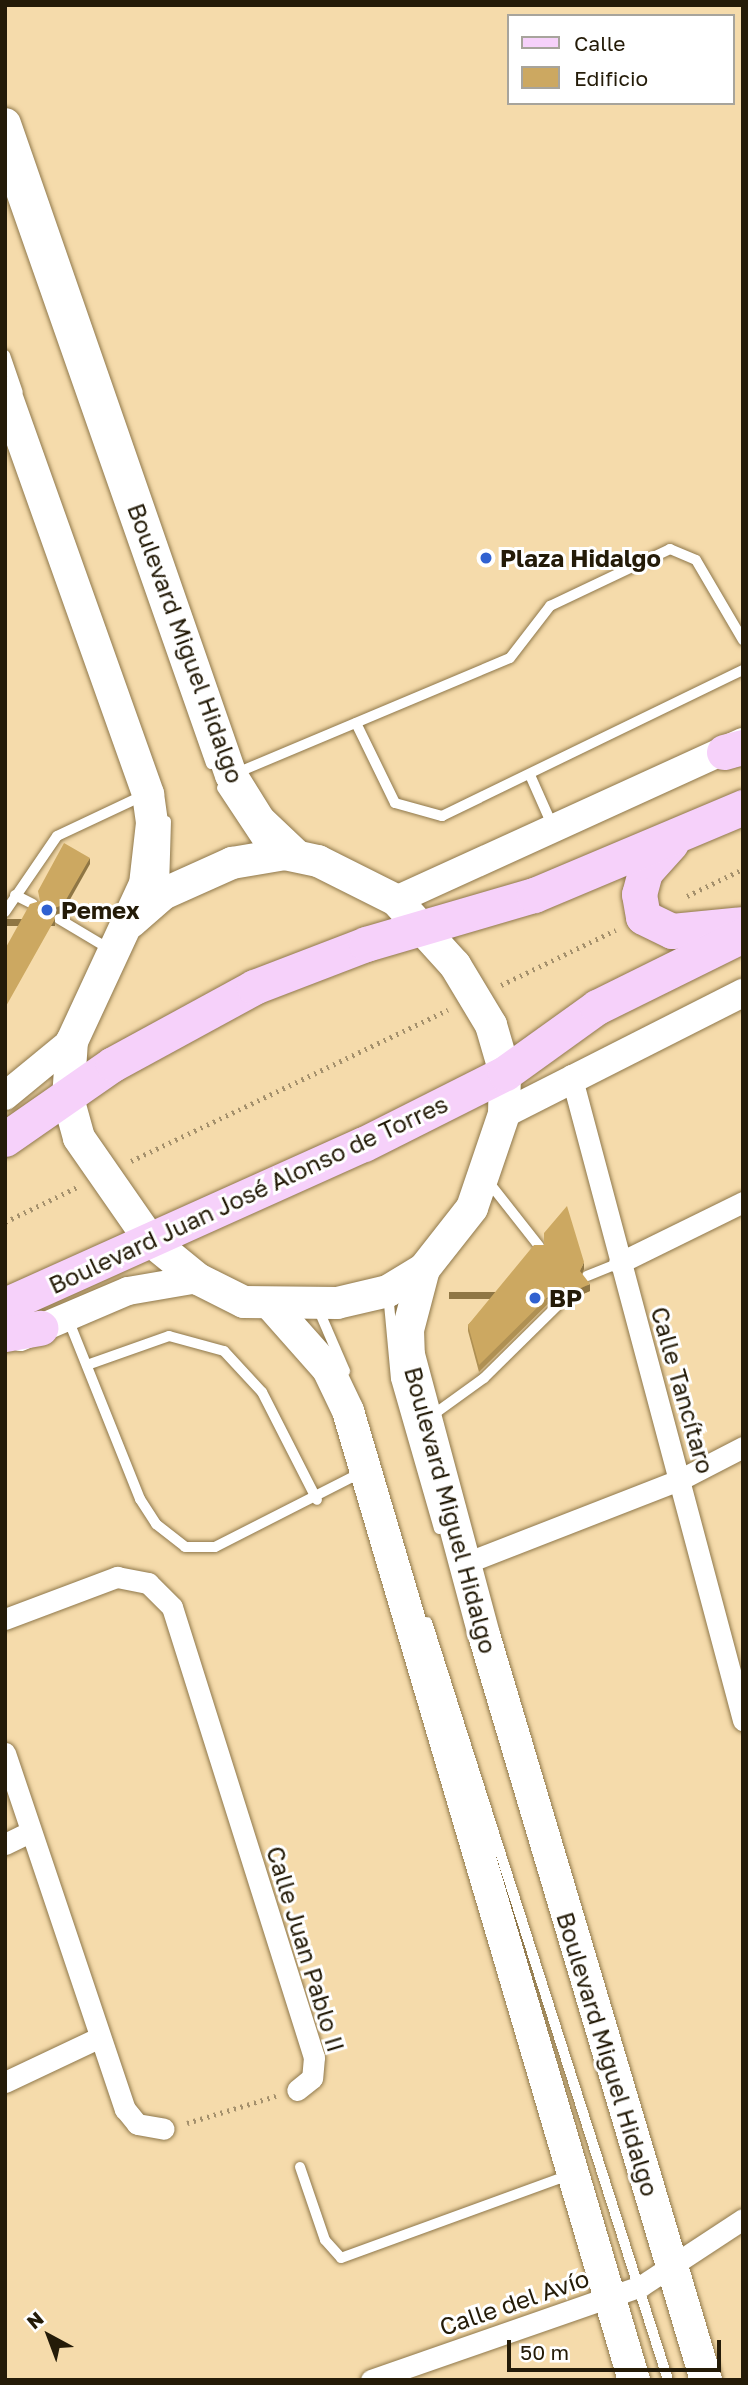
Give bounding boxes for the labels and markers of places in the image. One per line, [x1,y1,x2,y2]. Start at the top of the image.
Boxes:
place label: Plaza Hidalgo [500,544,661,572]
marker: Plaza Hidalgo [478,550,494,566]
place label: Pemex [61,896,140,924]
marker: Pemex [39,902,55,918]
place label: BP [549,1284,582,1312]
marker: BP [527,1290,543,1306]

